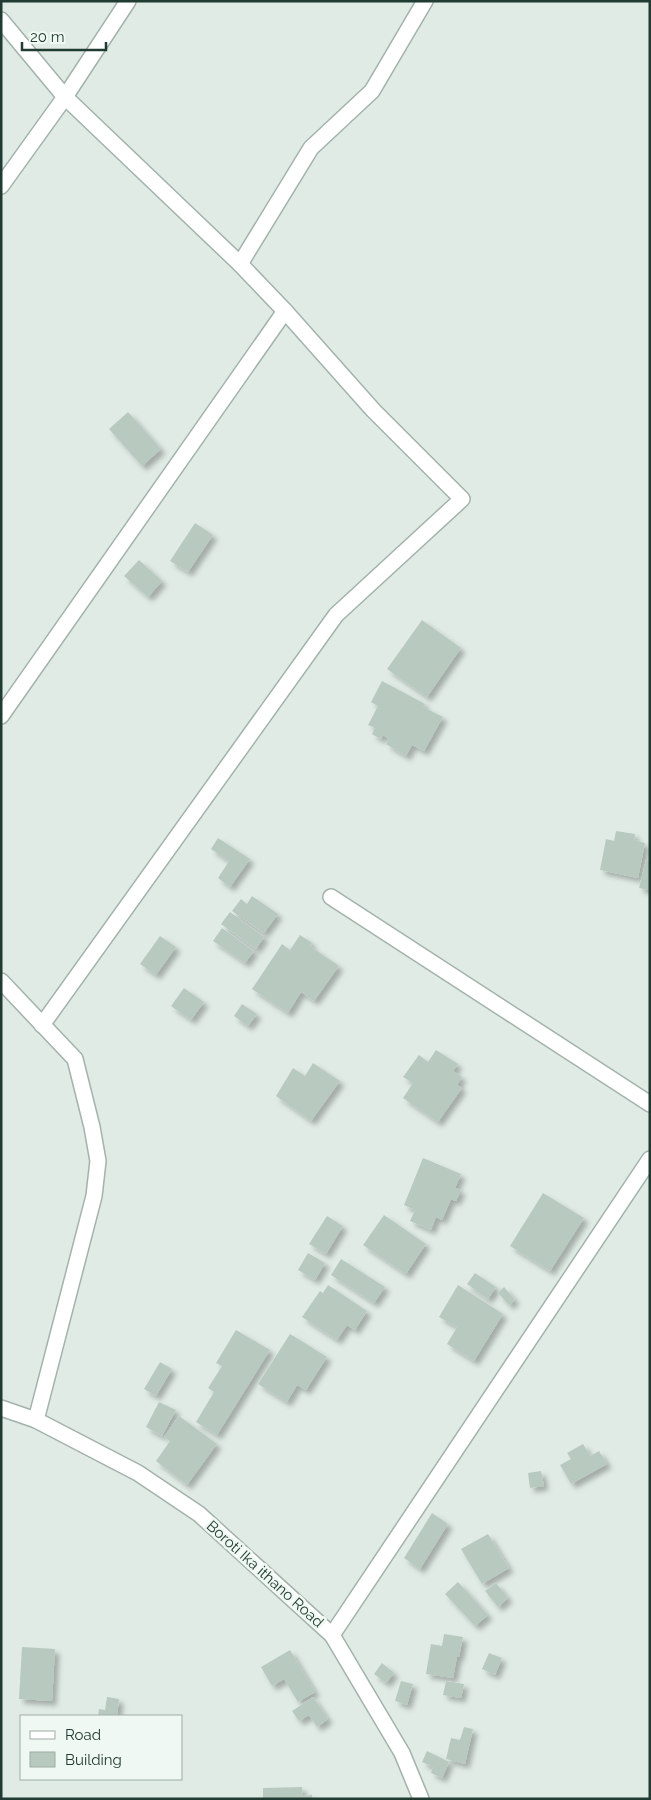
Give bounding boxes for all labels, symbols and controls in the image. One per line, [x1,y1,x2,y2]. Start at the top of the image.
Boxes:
scale bar [22,20,106,52]
text: 20 m [30,28,65,46]
street label: Boroti Ika ithano Road [203,1517,327,1631]
legend [20,1715,182,1780]
text: Road [65,1726,101,1744]
text: Building [65,1751,122,1769]

